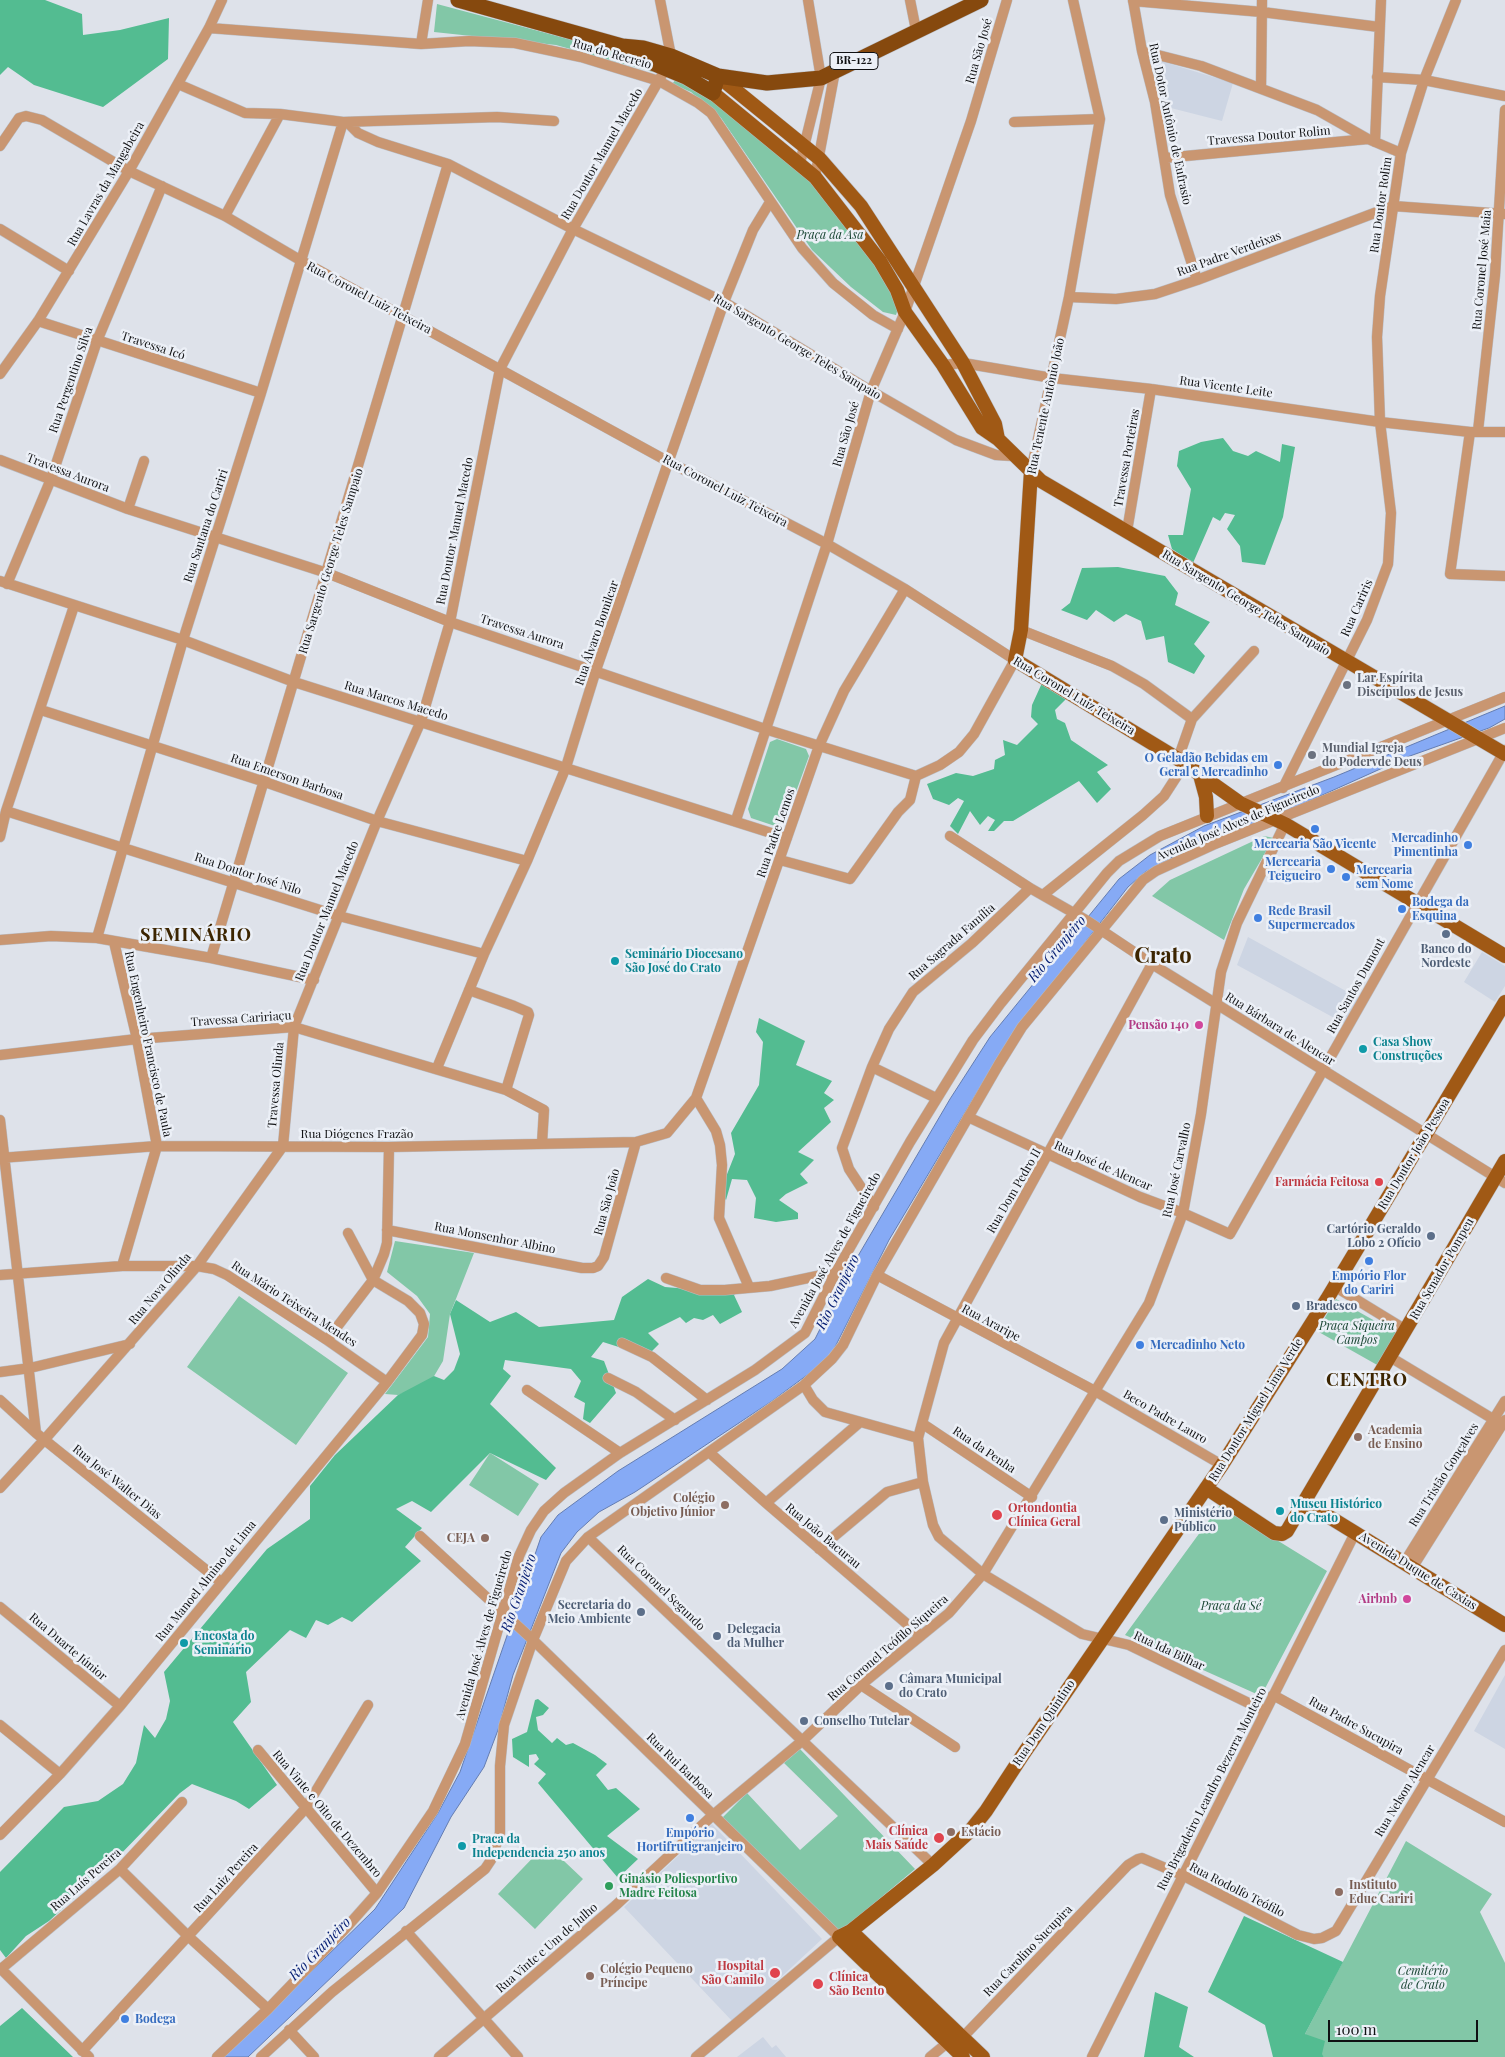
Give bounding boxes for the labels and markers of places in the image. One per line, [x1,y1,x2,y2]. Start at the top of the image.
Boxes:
place label: Lar Espírita Discípulos de Jesus [1357,671,1463,699]
marker: Lar Espírita Discípulos de Jesus [1341,679,1353,691]
place label: Mundial Igreja do Podervde Deus [1322,741,1422,769]
marker: Mundial Igreja do Podervde Deus [1306,749,1318,761]
place label: O Geladão Bebidas em Geral e Mercadinho [1144,751,1268,779]
marker: O Geladão Bebidas em Geral e Mercadinho [1272,759,1284,771]
marker: Mercearia São Vicente [1309,823,1321,835]
place label: Mercadinho Pimentinha [1391,831,1458,859]
place label: Mercearia São Vicente [1254,837,1376,851]
marker: Mercadinho Pimentinha [1462,839,1474,851]
place label: Mercearia Teigueiro [1265,855,1321,883]
marker: Mercearia Teigueiro [1325,863,1337,875]
place label: Mercearia sem Nome [1356,863,1413,891]
marker: Mercearia sem Nome [1340,871,1352,883]
place label: Bodega da Esquina [1412,895,1469,923]
marker: Bodega da Esquina [1396,903,1408,915]
place label: Rede Brasil Supermercados [1268,904,1355,932]
marker: Rede Brasil Supermercados [1252,912,1264,924]
marker: Banco do Nordeste [1440,928,1452,940]
place label: Banco do Nordeste [1420,942,1472,970]
place label: Seminário Diocesano São José do Crato [625,947,743,975]
marker: Seminário Diocesano São José do Crato [609,955,621,967]
place label: Pensão 140 [1128,1018,1189,1032]
marker: Pensão 140 [1193,1019,1205,1031]
place label: Casa Show Construções [1373,1035,1443,1063]
marker: Casa Show Construções [1357,1043,1369,1055]
place label: Farmácia Feitosa [1275,1175,1369,1189]
marker: Farmácia Feitosa [1373,1176,1385,1188]
place label: Cartório Geraldo Lobo 2 Ofício [1327,1222,1421,1250]
marker: Cartório Geraldo Lobo 2 Ofício [1425,1230,1437,1242]
marker: Empório Flor do Cariri [1363,1255,1375,1267]
place label: Empório Flor do Cariri [1332,1269,1406,1297]
place label: Bradesco [1306,1299,1357,1313]
marker: Bradesco [1290,1300,1302,1312]
place label: Mercadinho Neto [1150,1338,1245,1352]
marker: Mercadinho Neto [1134,1339,1146,1351]
place label: Academia de Ensino [1368,1423,1422,1451]
marker: Academia de Ensino [1352,1431,1364,1443]
place label: Colégio Objetivo Júnior [630,1491,715,1519]
place label: Museu Histórico do Crato [1290,1497,1382,1525]
marker: Colégio Objetivo Júnior [719,1499,731,1511]
place label: Ortondontia Clínica Geral [1008,1501,1080,1529]
marker: Museu Histórico do Crato [1274,1505,1286,1517]
place label: Ministério Público [1174,1506,1232,1534]
marker: Ortondontia Clínica Geral [990,1508,1004,1522]
marker: Ministério Público [1158,1514,1170,1526]
place label: CEJA [447,1531,475,1545]
marker: CEJA [479,1532,491,1544]
place label: Airbnb [1358,1592,1397,1606]
marker: Airbnb [1401,1593,1413,1605]
place label: Secretaria do Meio Ambiente [547,1598,631,1626]
marker: Secretaria do Meio Ambiente [635,1606,647,1618]
place label: Delegacia da Mulher [727,1622,784,1650]
place label: Encosta do Seminário [194,1629,254,1657]
marker: Delegacia da Mulher [711,1630,723,1642]
marker: Encosta do Seminário [178,1637,190,1649]
place label: Câmara Municipal do Crato [899,1672,1002,1700]
marker: Câmara Municipal do Crato [883,1680,895,1692]
place label: Conselho Tutelar [814,1714,909,1728]
marker: Conselho Tutelar [798,1715,810,1727]
marker: Empório Hortifrutigranjeiro [684,1812,696,1824]
place label: Clínica Mais Saúde [865,1824,928,1852]
place label: Estácio [961,1825,1001,1839]
place label: Empório Hortifrutigranjeiro [637,1826,743,1854]
marker: Estácio [945,1826,957,1838]
marker: Clínica Mais Saúde [932,1831,946,1845]
place label: Praca da Independencia 250 anos [472,1832,605,1860]
marker: Praca da Independencia 250 anos [456,1840,468,1852]
place label: Ginásio Poliesportivo Madre Feitosa [619,1872,738,1900]
place label: Instituto Educ Cariri [1349,1878,1413,1906]
marker: Ginásio Poliesportivo Madre Feitosa [603,1880,615,1892]
marker: Instituto Educ Cariri [1333,1886,1345,1898]
place label: Hospital São Camilo [701,1959,764,1987]
place label: Colégio Pequeno Príncipe [600,1962,693,1990]
marker: Hospital São Camilo [768,1966,782,1980]
marker: Colégio Pequeno Príncipe [584,1970,596,1982]
place label: Clínica São Bento [829,1970,884,1998]
marker: Clínica São Bento [811,1977,825,1991]
place label: Bodega [135,2012,176,2026]
marker: Bodega [119,2013,131,2025]

